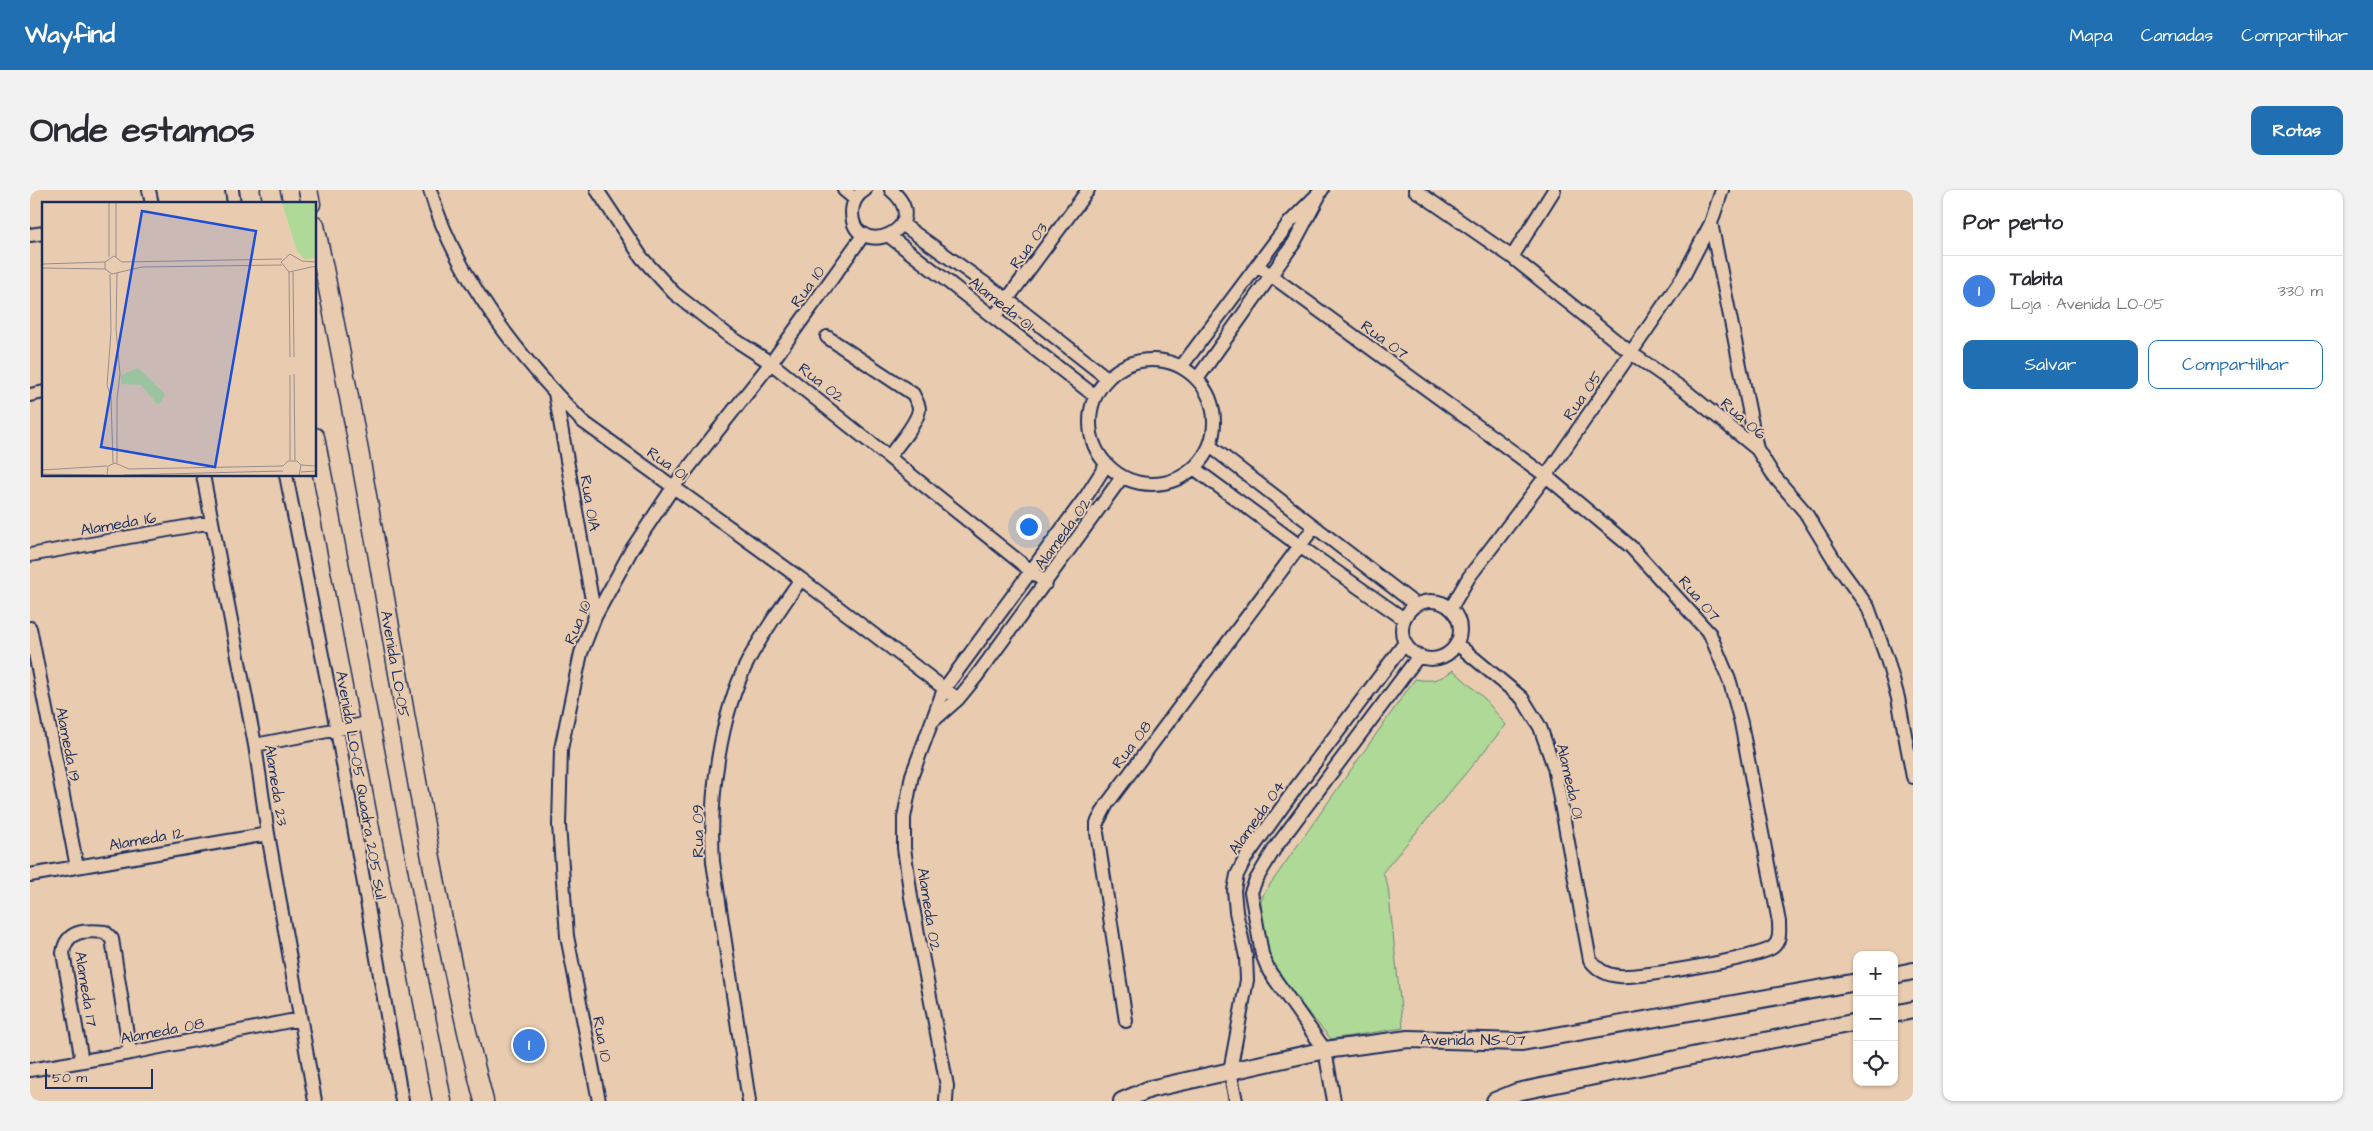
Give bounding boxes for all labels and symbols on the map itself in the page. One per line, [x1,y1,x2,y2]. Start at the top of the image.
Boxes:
inset map [42,202,316,476]
street label: Rua 03 [1005,218,1053,273]
street label: Rua 10 [785,261,830,312]
street label: Alameda 01 [964,271,1038,336]
street label: Rua 07 [1356,315,1413,365]
street label: Rua 02 [794,358,849,408]
street label: Rua 05 [1558,366,1608,425]
street label: Rua 06 [1716,393,1771,445]
street label: Rua 01 [642,442,693,486]
street label: Rua 01A [574,473,606,533]
street label: Alameda 02 [1029,493,1096,574]
street label: Alameda 16 [78,506,158,541]
your location [1016,514,1042,540]
street label: Rua 07 [1673,571,1725,626]
street label: Rua 10 [559,597,597,648]
street label: Avenida LO-05 [375,609,415,720]
street label: Avenida LO-05 Quadra 205 Sul [330,669,392,901]
street label: Alameda 19 [50,705,86,784]
street label: Rua 08 [1107,716,1157,773]
street label: Alameda 01 [1551,741,1589,821]
street label: Alameda 23 [259,743,293,827]
street label: Alameda 04 [1223,776,1290,859]
street label: Rua 09 [687,804,709,858]
street label: Alameda 12 [107,822,185,856]
street label: Alameda 02 [912,866,946,952]
street label: Alameda 17 [69,950,103,1029]
street label: Alameda 08 [118,1012,206,1050]
street label: Rua 10 [587,1014,617,1064]
pin: 1 [513,1026,545,1064]
street label: Avenida NS-07 [1420,1029,1526,1051]
scale bar [45,1066,152,1089]

